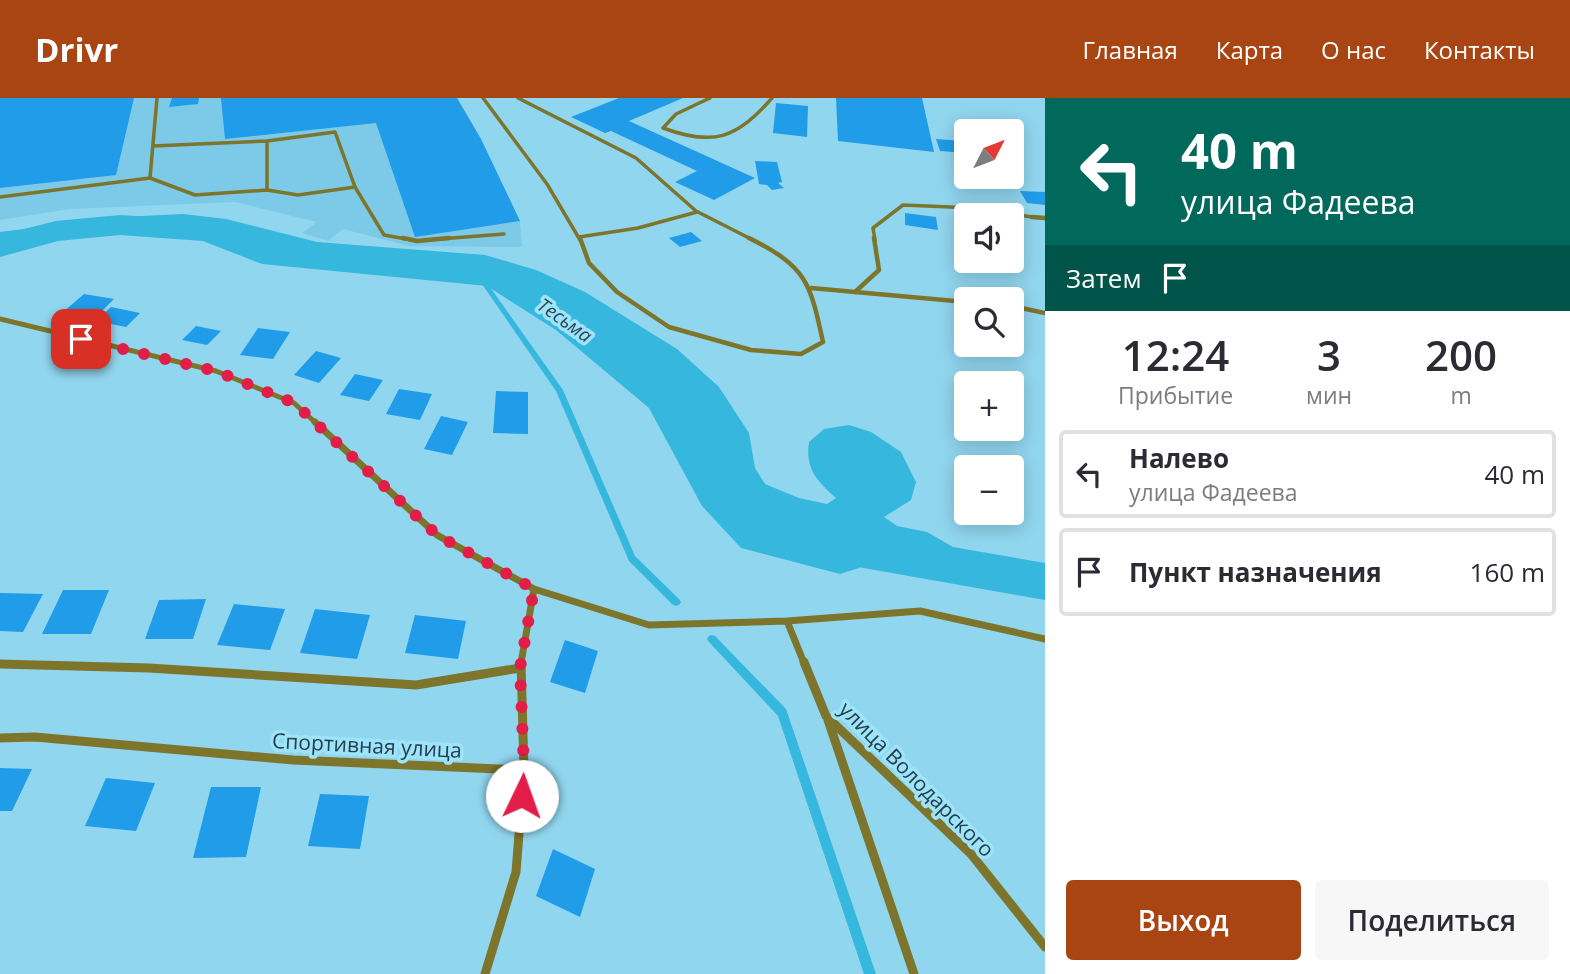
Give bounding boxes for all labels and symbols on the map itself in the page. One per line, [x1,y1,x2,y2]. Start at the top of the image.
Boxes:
north arrow [954,119,1024,189]
water label: Тесьма [532,292,598,348]
pin [51,309,111,369]
street label: улица Володарского [833,695,1001,863]
street label: Спортивная улица [272,726,462,764]
position arrow [485,759,559,833]

